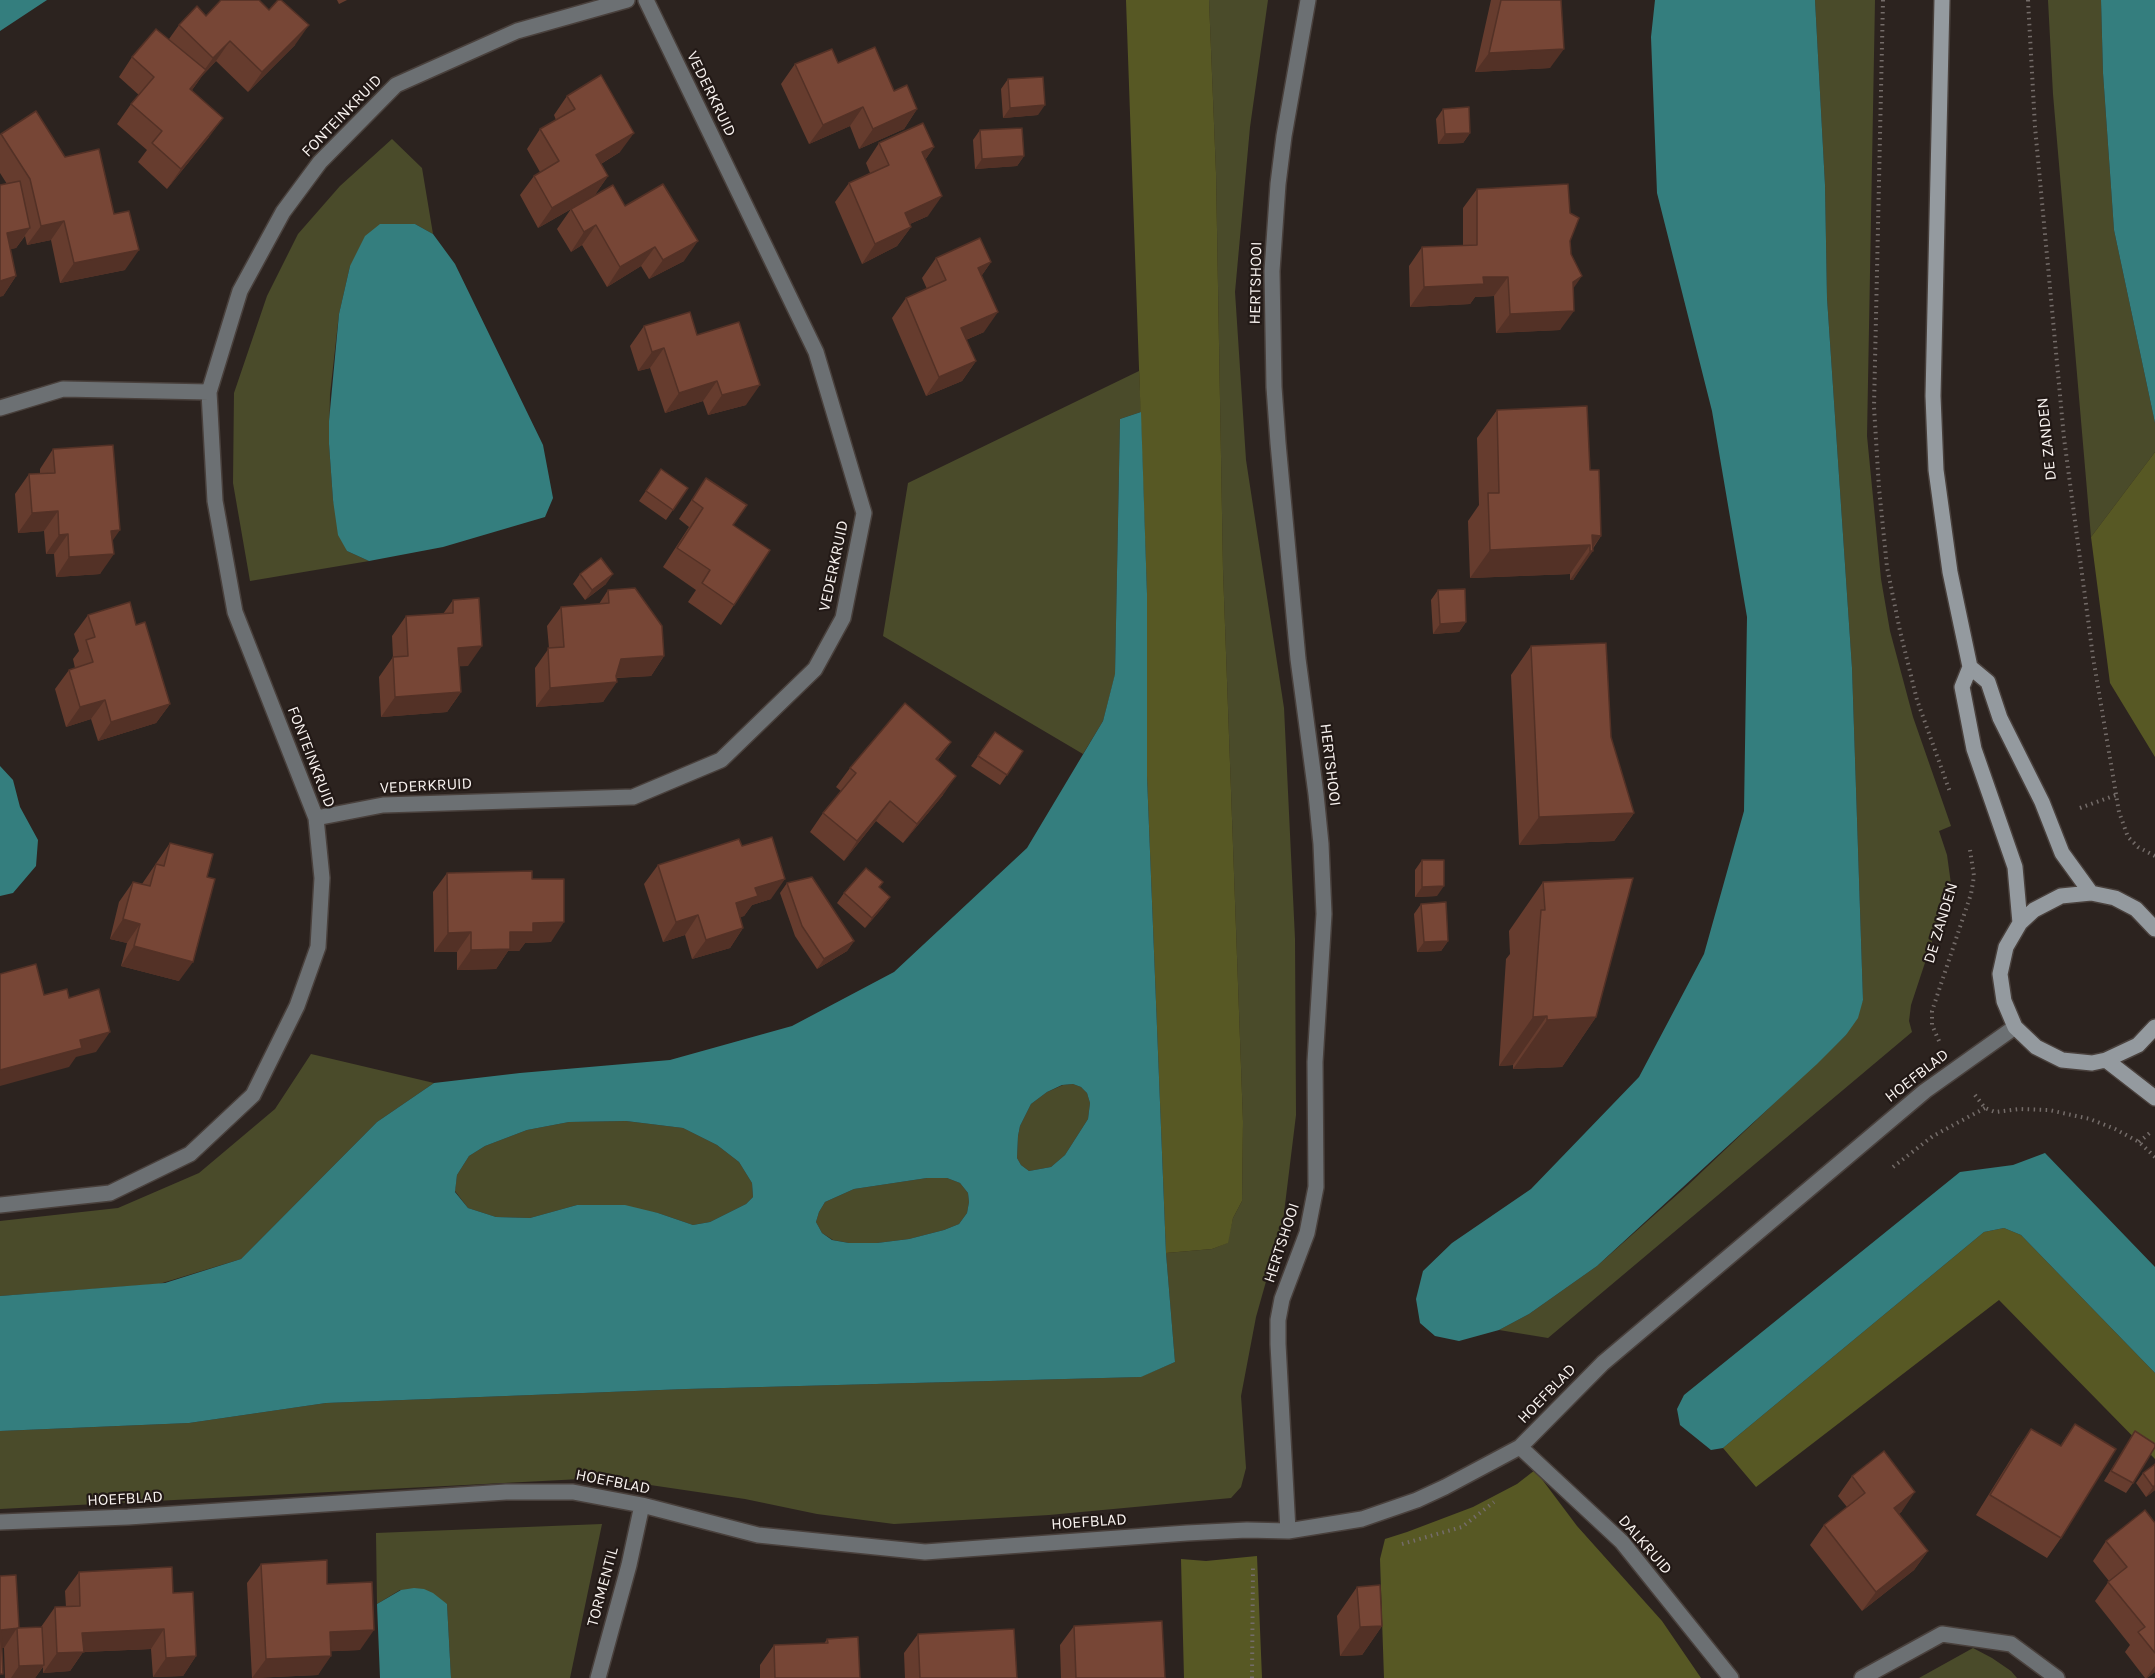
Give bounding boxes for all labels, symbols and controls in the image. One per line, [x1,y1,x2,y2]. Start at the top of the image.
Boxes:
street label: VEDERKRUID [682,48,740,140]
street label: FONTEINKRUID [298,71,386,161]
street label: HERTSHOOI [1246,241,1266,325]
street label: DE ZANDEN [2033,397,2061,481]
street label: VEDERKRUID [815,519,853,613]
street label: FONTEINKRUID [283,704,339,810]
street label: HERTSHOOI [1315,723,1345,807]
street label: VEDERKRUID [379,774,473,798]
street label: DE ZANDEN [1920,880,1962,966]
street label: HOEFBLAD [1881,1045,1953,1107]
street label: HERTSHOOI [1260,1201,1304,1285]
street label: HOEFBLAD [1514,1360,1580,1428]
street label: HOEFBLAD [574,1465,652,1499]
street label: HOEFBLAD [87,1487,163,1511]
street label: HOEFBLAD [1051,1510,1127,1534]
street label: DALKRUID [1614,1511,1676,1579]
street label: TORMENTIL [583,1545,623,1629]

